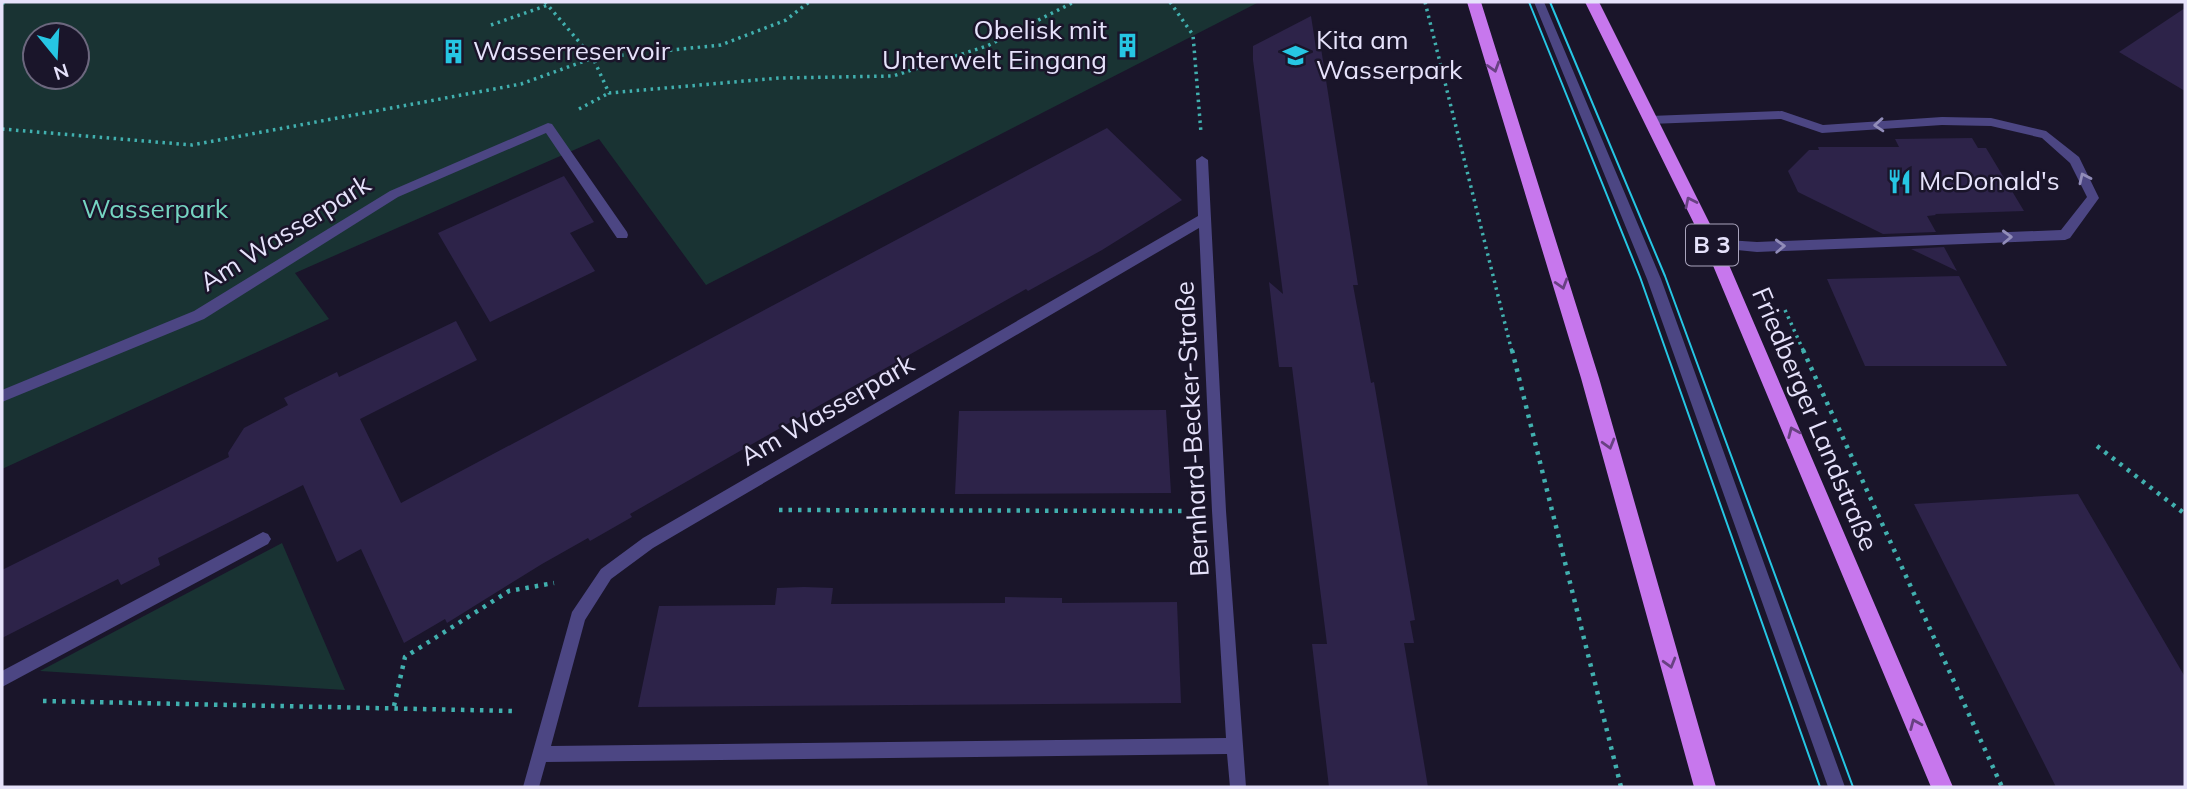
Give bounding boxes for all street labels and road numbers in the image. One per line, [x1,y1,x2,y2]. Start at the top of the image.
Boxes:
street label: Am Wasserpark [193,167,377,298]
road number: B 3 [1686,224,1738,266]
street label: Bernhard-Becker-Straße [1167,281,1216,577]
street label: Friedberger Landstraße [1745,282,1886,555]
street label: Am Wasserpark [734,346,920,473]

